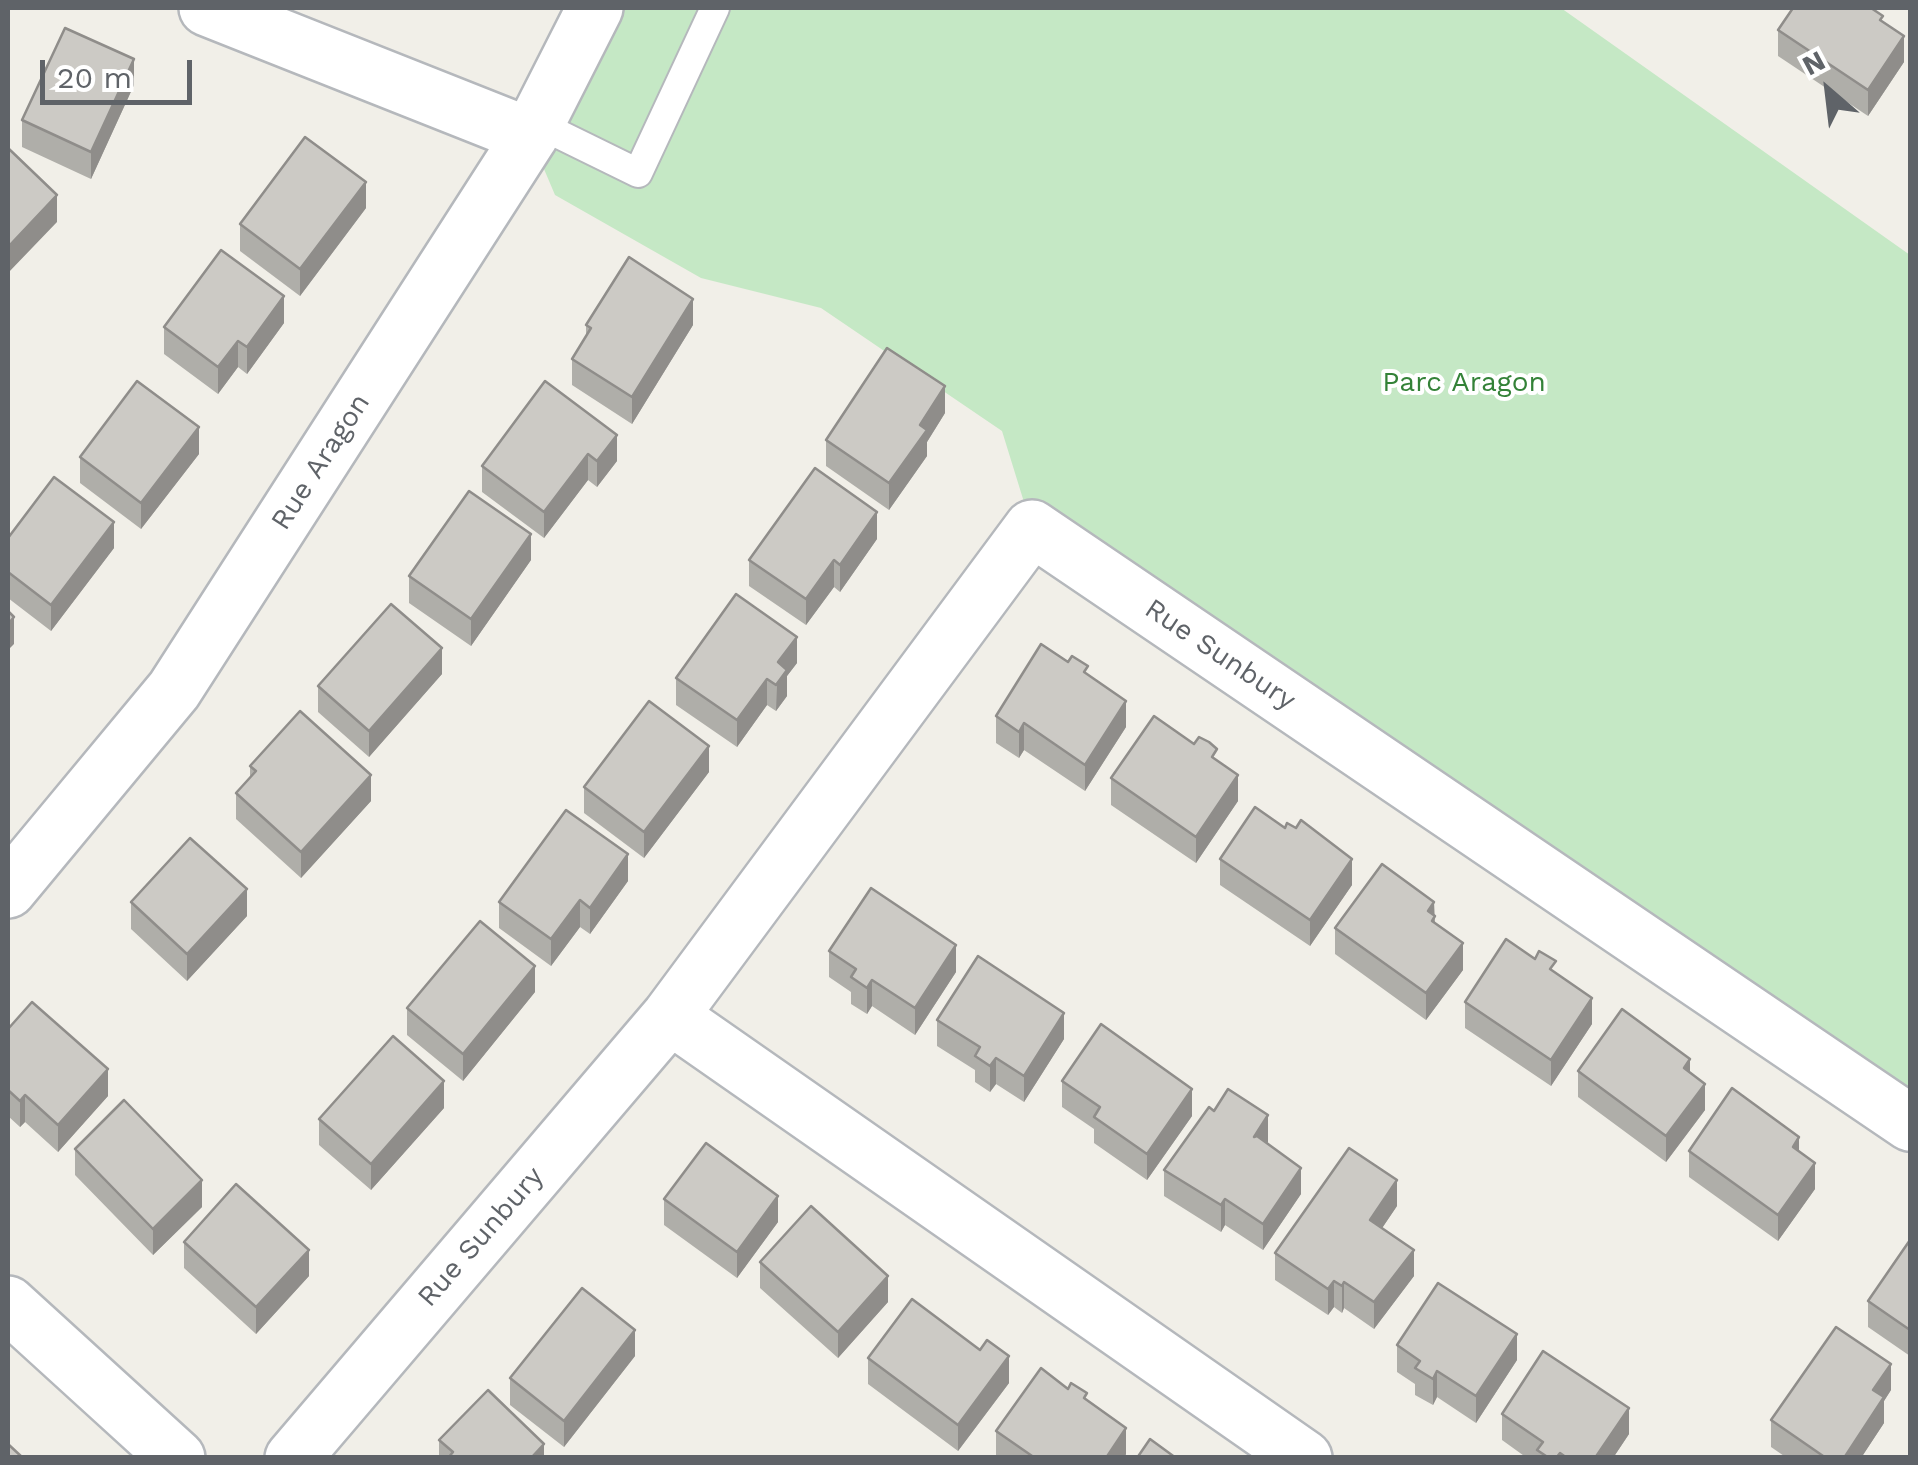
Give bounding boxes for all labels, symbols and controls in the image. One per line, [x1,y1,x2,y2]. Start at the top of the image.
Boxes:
scale bar [45,40,198,102]
north arrow [1778,40,1878,140]
text: N [1797,44,1831,83]
text: 20 m [57,60,132,95]
park label: Parc Aragon [1382,366,1546,400]
street label: Rue Aragon [265,388,377,536]
street label: Rue Sunbury [1138,592,1302,718]
street label: Rue Sunbury [411,1160,551,1314]

